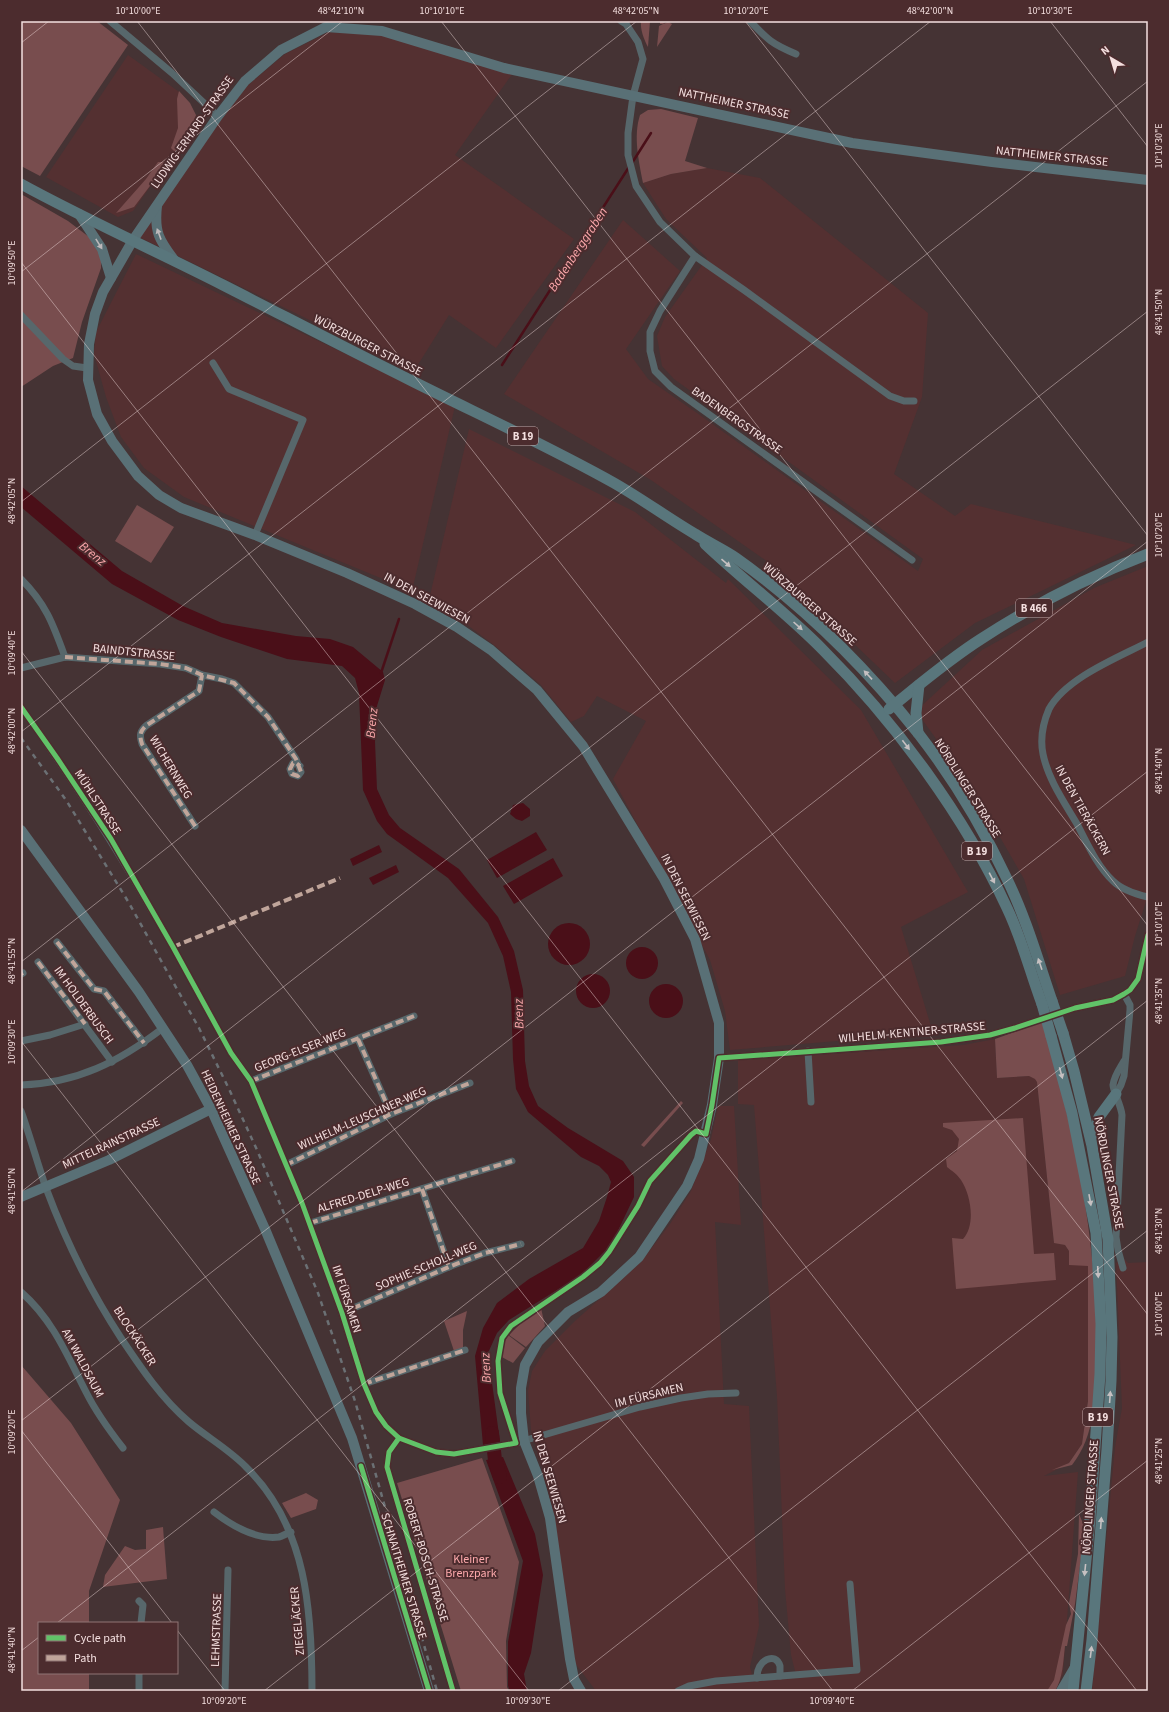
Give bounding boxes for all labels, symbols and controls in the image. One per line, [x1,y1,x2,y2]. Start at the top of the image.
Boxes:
text: 10°10'00"E [115,4,161,18]
text: 48°42'10"N [318,4,364,18]
text: 10°10'10"E [419,4,465,18]
text: 48°42'05"N [613,4,659,18]
text: 10°10'20"E [723,4,769,18]
text: 48°42'00"N [907,4,953,18]
text: 10°10'30"E [1027,4,1073,18]
north arrow [1091,38,1131,78]
text: N [1098,42,1113,59]
street label: LUDWIG-ERHARD-STRASSE [147,72,238,192]
street label: NATTHEIMER STRASSE [677,83,791,124]
text: 10°10'30"E [1152,123,1166,169]
street label: NATTHEIMER STRASSE [995,142,1109,171]
water label: Badenberggraben [544,204,612,295]
one-way arrow [155,228,161,240]
one-way arrow [95,239,103,249]
text: 10°09'50"E [5,240,19,286]
text: 48°41'50"N [1152,289,1166,335]
street label: WÜRZBURGER STRASSE [311,311,425,380]
street label: BADENBERGSTRASSE [688,383,786,458]
road number: B 19 [508,427,538,445]
text: 48°42'05"N [5,478,19,524]
text: 10°10'20"E [1152,512,1166,558]
water label: Brenz [75,537,110,571]
one-way arrow [721,558,732,567]
street label: WÜRZBURGER STRASSE [759,559,860,650]
street label: IN DEN SEEWIESEN [381,568,473,628]
road number: B 466 [1016,599,1052,617]
one-way arrow [793,621,803,630]
text: 10°09'40"E [5,630,19,676]
street label: BAINDTSTRASSE [92,640,176,665]
one-way arrow [864,670,873,680]
water label: Brenz [361,707,383,739]
text: 48°42'00"N [5,708,19,754]
street label: WICHERNWEG [145,732,196,802]
street label: NÖRDLINGER STRASSE [930,735,1005,841]
one-way arrow [901,740,910,751]
text: 48°41'40"N [1152,748,1166,794]
street label: IN DEN TIERÄCKERN [1051,762,1114,859]
street label: MÜHLSTRASSE [70,766,125,838]
road number: B 19 [962,842,992,860]
street label: IN DEN SEEWIESEN [656,851,715,944]
one-way arrow [989,872,995,883]
text: 10°10'10"E [1152,901,1166,947]
text: 48°41'55"N [5,938,19,984]
one-way arrow [1037,958,1043,970]
street label: IM HOLDERBUSCH [50,963,118,1048]
text: 48°41'35"N [1152,978,1166,1024]
water label: Brenz [509,998,529,1029]
street label: WILHELM-KENTNER-STRASSE [838,1018,986,1047]
text: 10°09'30"E [5,1019,19,1065]
street label: GEORG-ELSER-WEG [252,1024,349,1077]
street label: HEIDENHEIMER STRASSE [196,1067,265,1188]
one-way arrow [1059,1067,1065,1080]
street label: WILHELM-LEUSCHNER-WEG [295,1082,429,1154]
street label: MITTELRAINSTRASSE [60,1113,163,1174]
street label: NÖRDLINGER STRASSE [1089,1115,1128,1231]
text: 48°41'50"N [5,1168,19,1214]
street label: ALFRED-DELP-WEG [315,1173,411,1218]
one-way arrow [1087,1194,1093,1206]
text: 48°41'30"N [1152,1208,1166,1254]
street label: SOPHIE-SCHOLL-WEG [373,1237,480,1296]
street label: IM FÜRSAMEN [328,1263,365,1335]
one-way arrow [1095,1266,1102,1278]
text: 10°10'00"E [1152,1291,1166,1337]
street label: BLOCKÄCKER [109,1303,160,1369]
street label: AM WALDSAUM [57,1326,108,1401]
water label: Brenz [476,1352,496,1383]
street label: IM FÜRSAMEN [613,1379,685,1412]
one-way arrow [1107,1390,1113,1403]
road number: B 19 [1083,1408,1113,1426]
text: 10°09'20"E [5,1409,19,1455]
street label: IN DEN SEEWIESEN [528,1429,571,1525]
text: 48°41'25"N [1152,1438,1166,1484]
street label: NÖRDLINGER STRASSE [1078,1439,1103,1555]
street label: ROBERT-BOSCH-STRASSE [399,1496,452,1624]
street label: SCHNAITHEIMER STRASSE [376,1511,431,1641]
one-way arrow [1098,1517,1105,1529]
park label: Kleiner Brenzpark [445,1551,497,1582]
one-way arrow [1082,1564,1089,1576]
street label: ZIEGELÄCKER [286,1586,309,1656]
street label: LEHMSTRASSE [207,1593,226,1667]
legend [38,1622,178,1674]
text: 48°41'40"N [5,1627,19,1673]
text: Cycle path [74,1630,126,1647]
one-way arrow [1088,1646,1094,1658]
text: Path [74,1650,97,1667]
text: 10°09'20"E [201,1694,247,1708]
text: 10°09'30"E [505,1694,551,1708]
text: 10°09'40"E [809,1694,855,1708]

